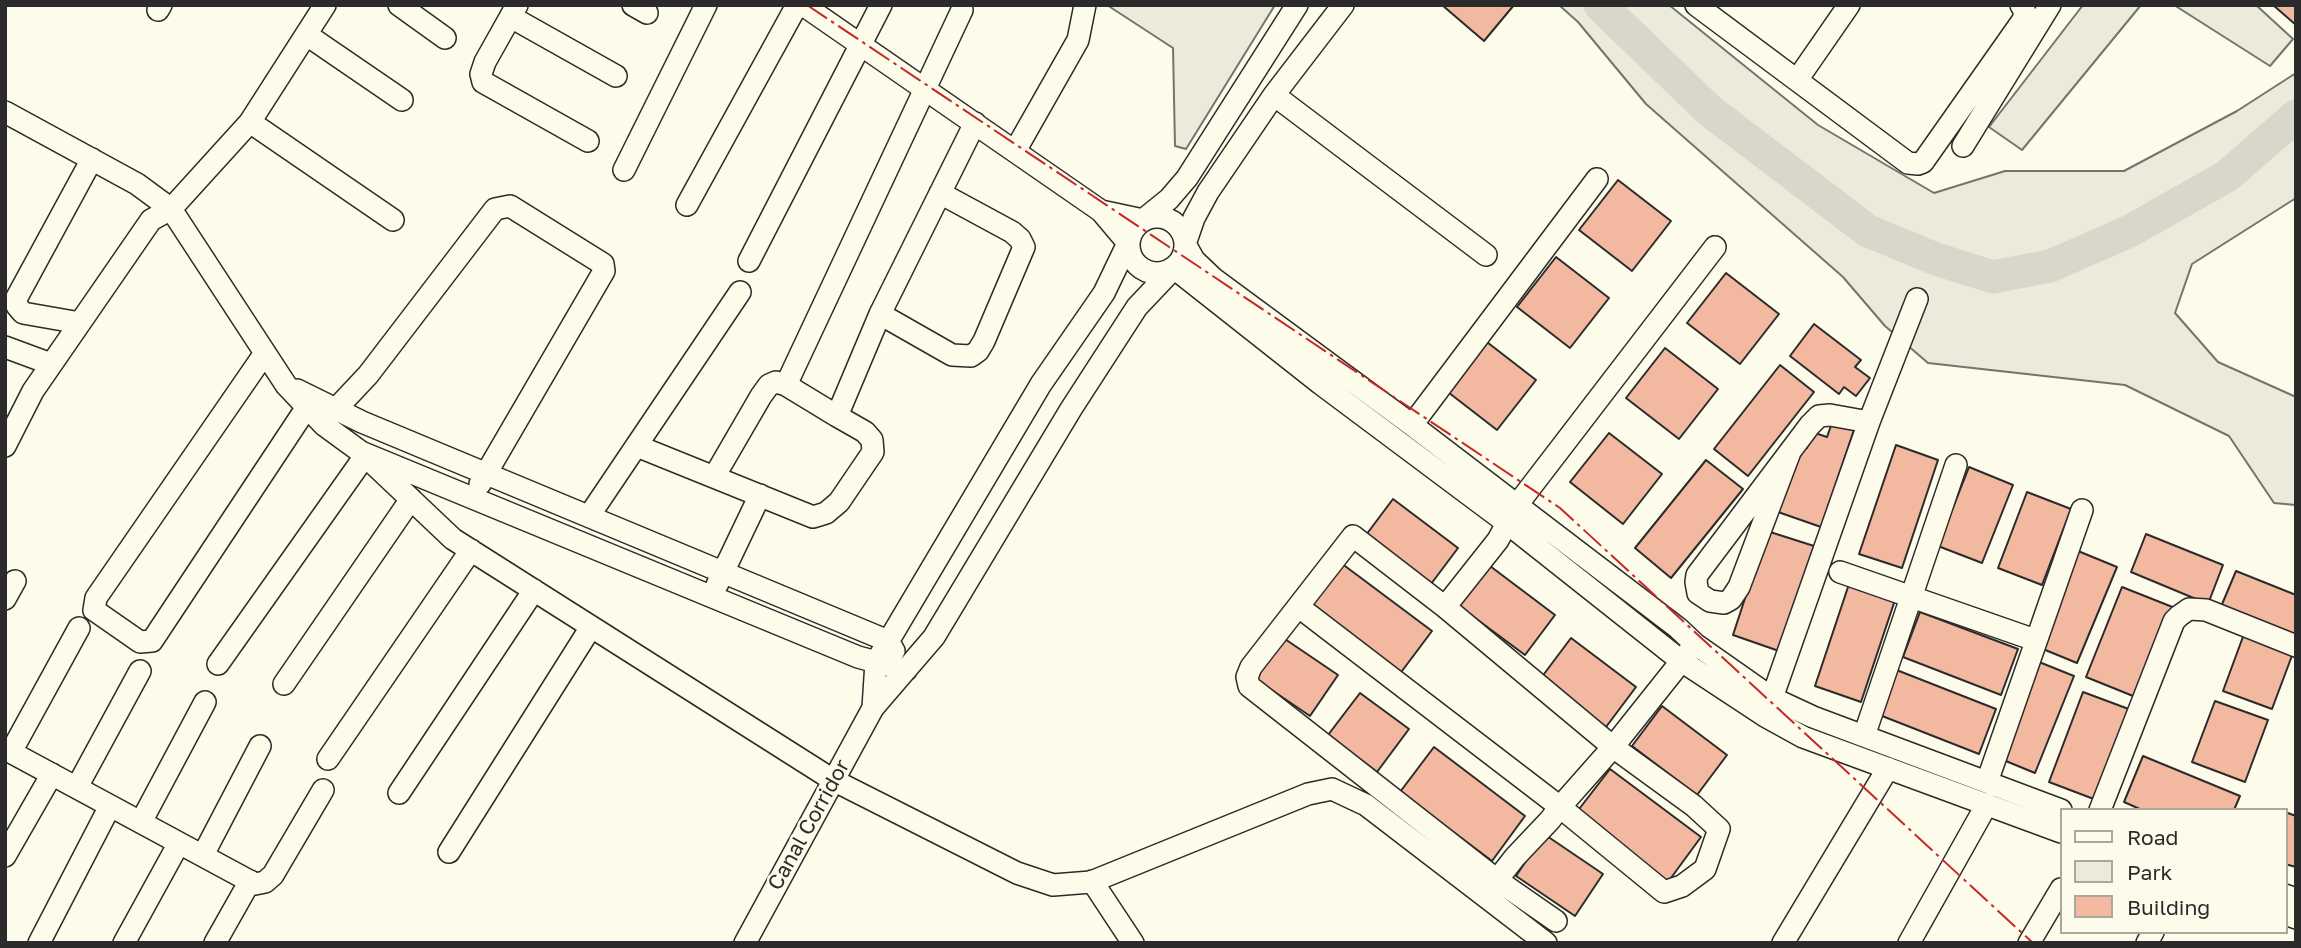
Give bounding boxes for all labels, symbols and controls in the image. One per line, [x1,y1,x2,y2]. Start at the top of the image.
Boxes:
street label: Canal Corridor [763,755,855,895]
legend [2060,808,2287,934]
text: Road [2127,824,2178,850]
text: Park [2127,859,2172,885]
text: Building [2127,894,2210,920]

